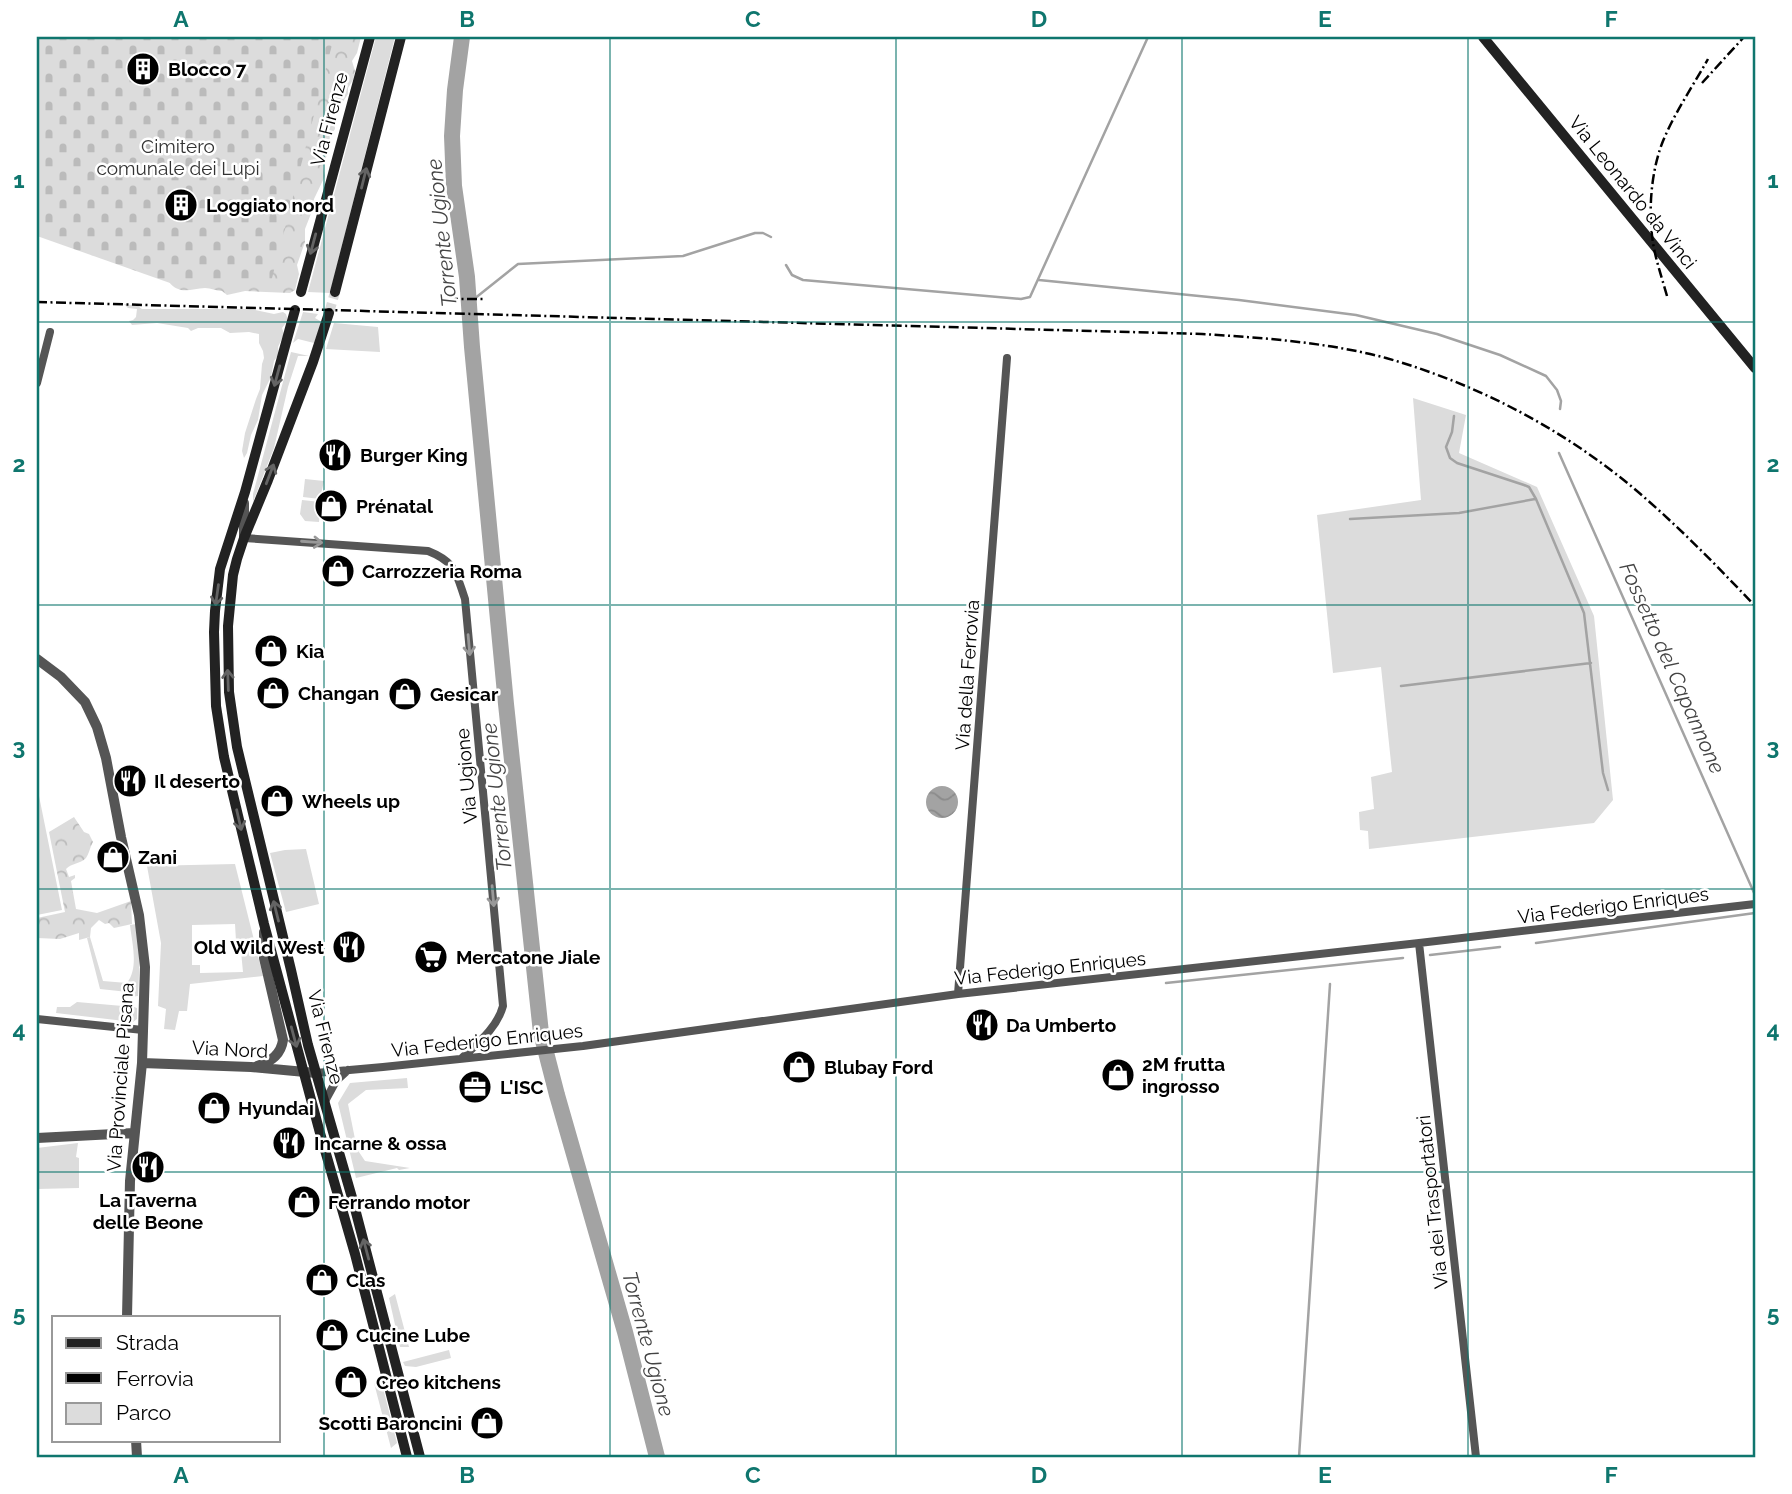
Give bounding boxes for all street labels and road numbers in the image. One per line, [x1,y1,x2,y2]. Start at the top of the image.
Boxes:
street label: Via Firenze [306,70,352,168]
street label: Via Leonardo da Vinci [1565,111,1701,273]
street label: Via della Ferrovia [951,599,983,751]
street label: Via Ugione [451,727,481,825]
street label: Via Federigo Enriques [1516,882,1710,928]
street label: Via Federigo Enriques [953,947,1147,989]
street label: Via Provinciale Pisana [102,982,138,1172]
street label: Via Firenze [304,988,348,1086]
street label: Via Federigo Enriques [390,1019,584,1061]
street label: Via Nord [191,1036,269,1062]
street label: Via dei Trasportatori [1412,1114,1452,1290]

